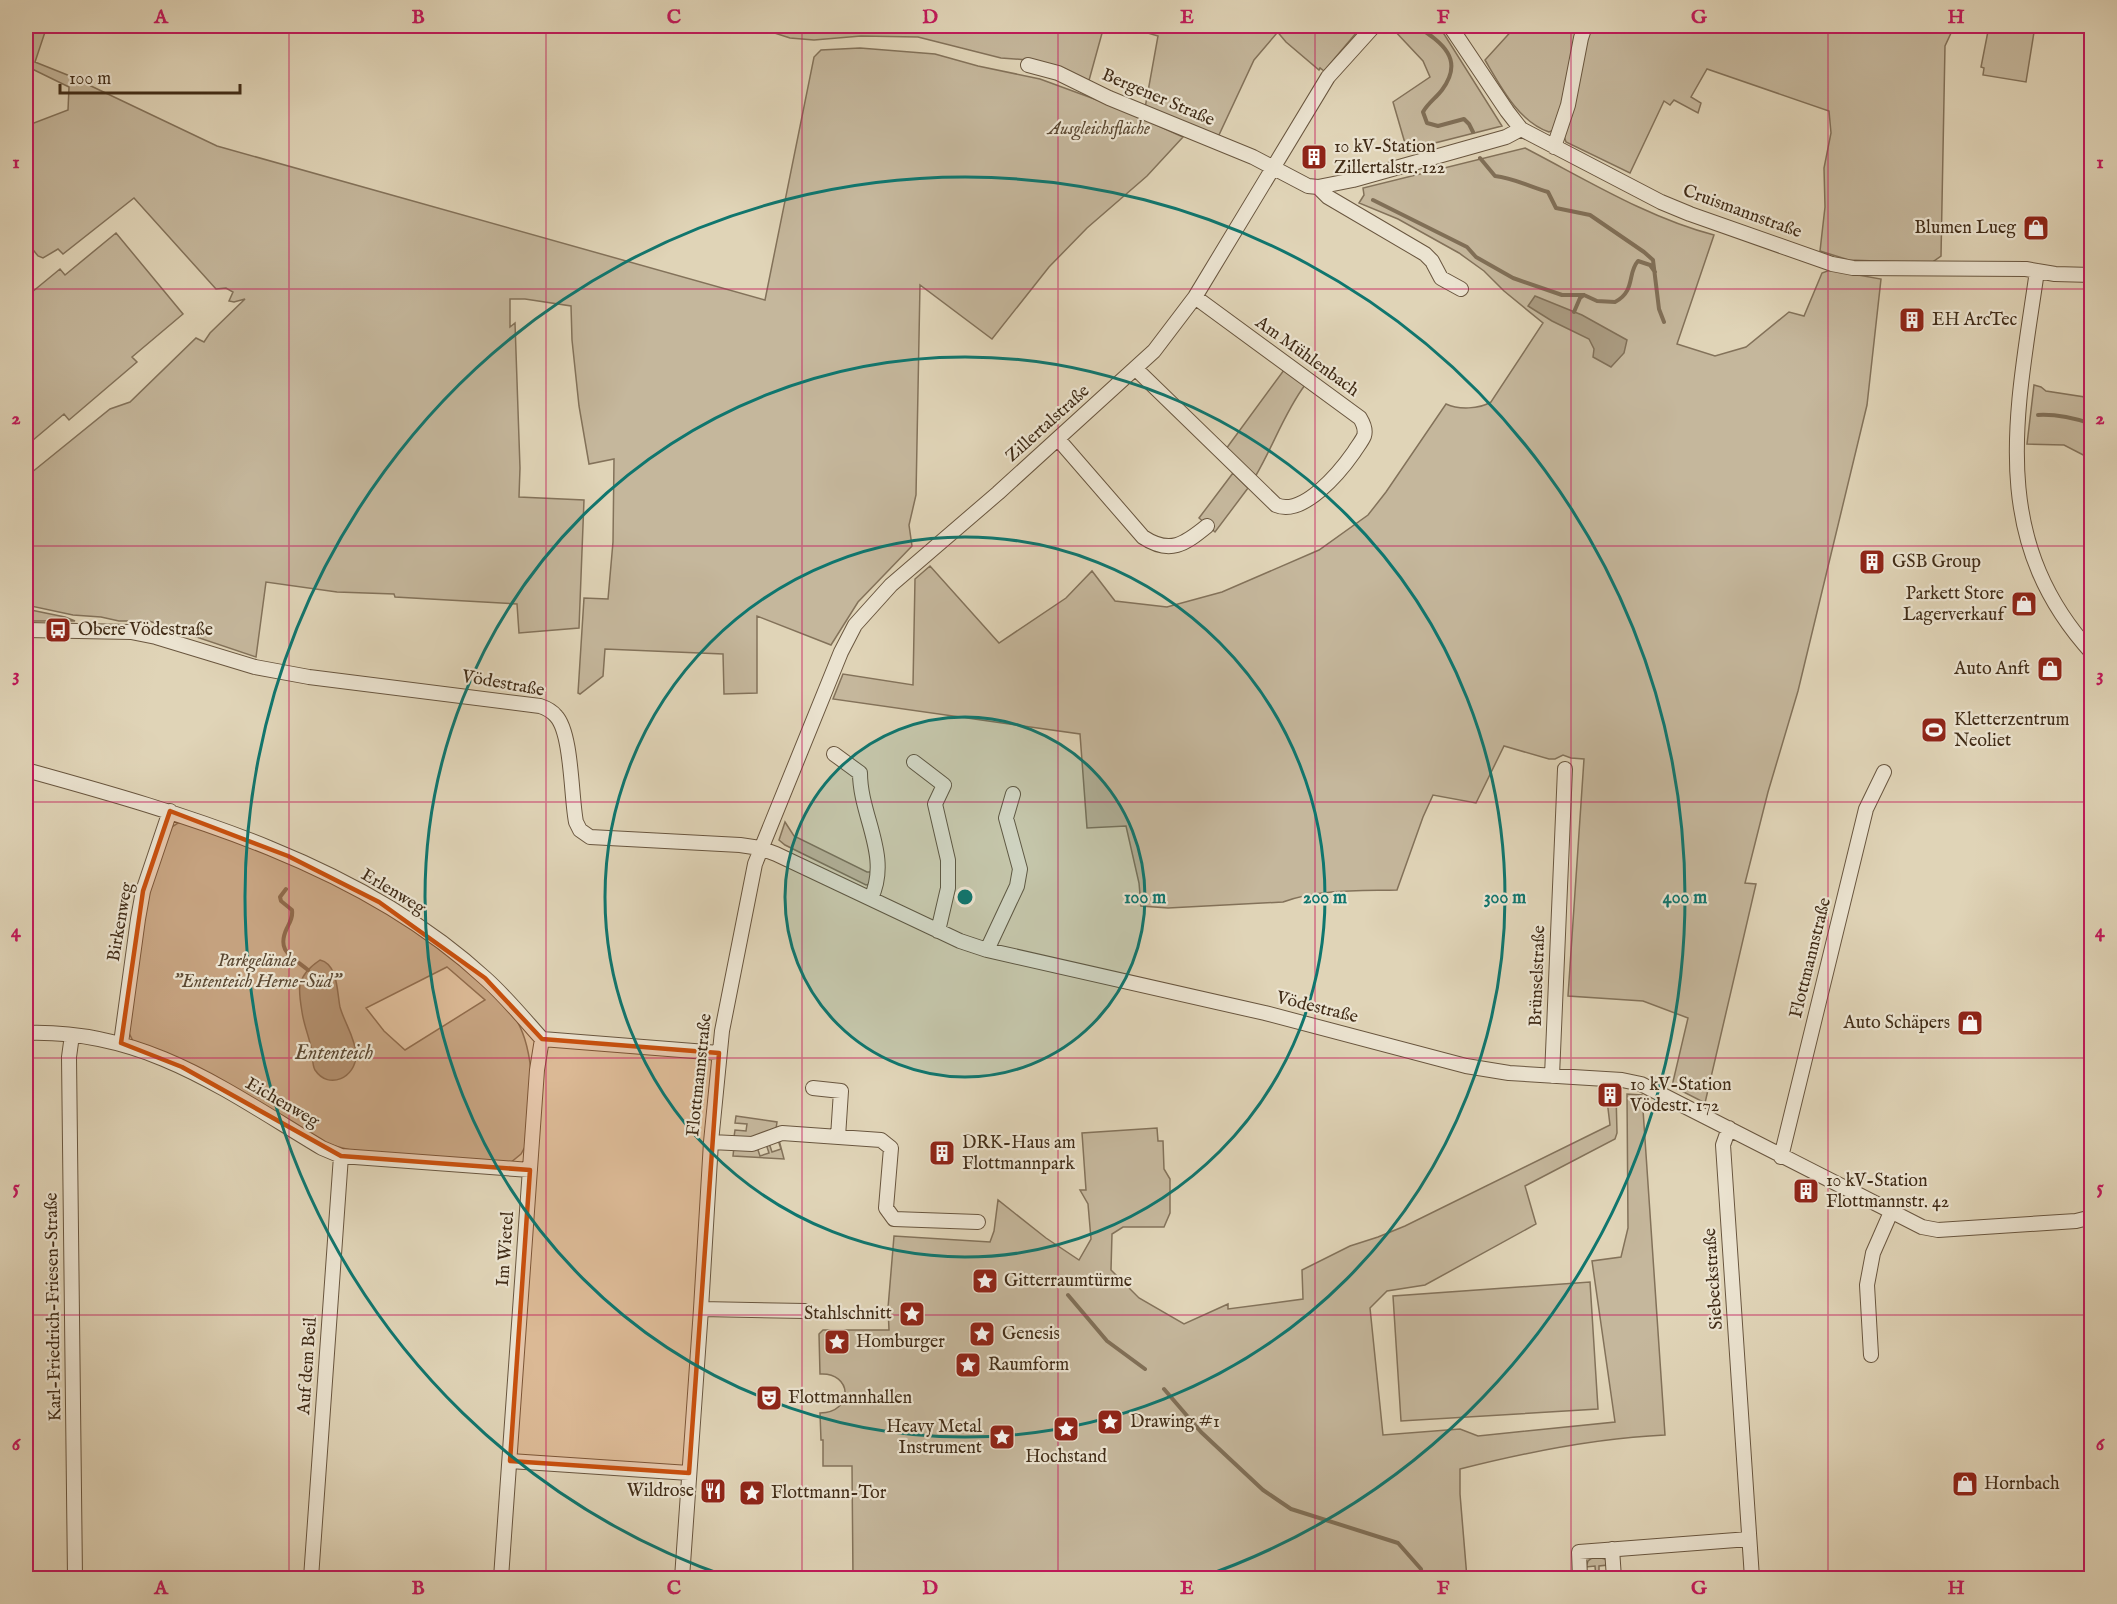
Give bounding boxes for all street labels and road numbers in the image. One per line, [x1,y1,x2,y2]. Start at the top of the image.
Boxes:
street label: Bergener Straße [1098,64,1218,132]
street label: Cruismannstraße [1679,180,1805,244]
street label: Am Mühlenbach [1250,311,1364,403]
street label: Zillertalstraße [1001,380,1095,468]
street label: Vödestraße [459,665,546,703]
street label: Erlenweg [356,864,430,920]
street label: Birkenweg [103,880,139,963]
street label: Flottmannstraße [1785,895,1837,1021]
street label: Brünselstraße [1525,925,1551,1027]
street label: Vödestraße [1273,987,1360,1029]
street label: Flottmannstraße [682,1012,718,1138]
street label: Eichenweg [241,1073,323,1134]
street label: Karl-Friedrich-Friesen-Straße [41,1192,67,1422]
street label: Im Wietel [492,1211,520,1287]
street label: Siebeckstraße [1699,1227,1729,1331]
street label: Auf dem Beil [293,1316,323,1416]

